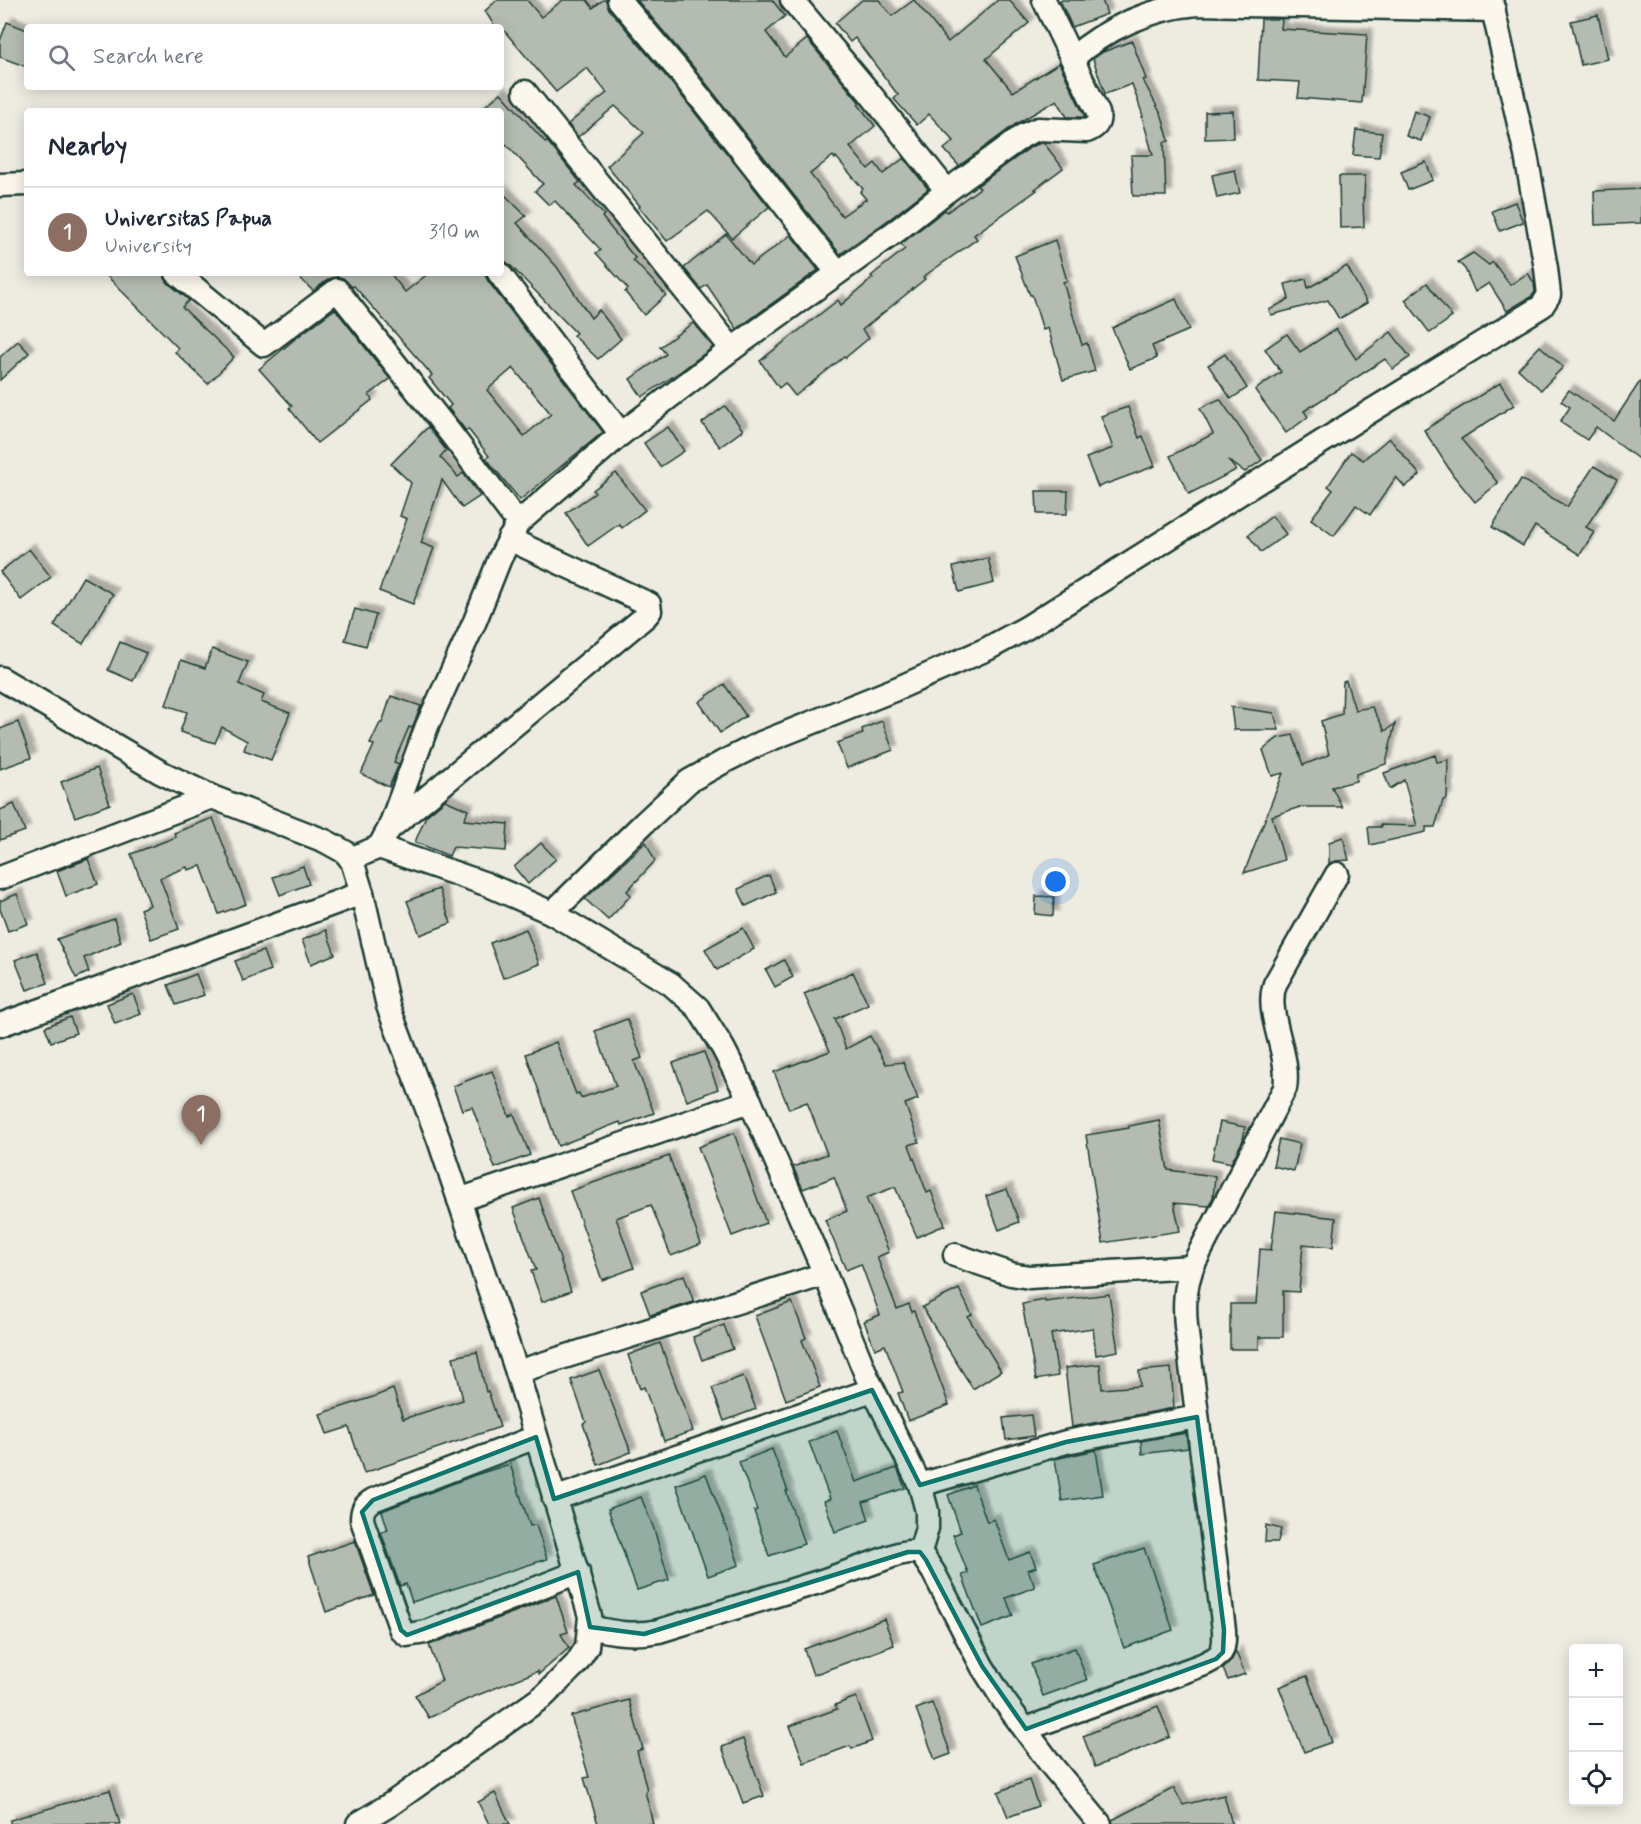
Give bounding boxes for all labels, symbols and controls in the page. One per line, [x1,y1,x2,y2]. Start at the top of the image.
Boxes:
search box [24,24,504,90]
icon: search [45,41,78,74]
text: Search here [93,43,204,71]
text: Nearby [48,130,127,164]
text: Universitas Papua [105,205,272,233]
text: 1 [63,219,72,246]
text: 310 m [429,219,480,246]
text: University [105,233,192,260]
your location [1041,867,1070,896]
pin: 1 [182,1096,220,1145]
map controls [1569,1644,1623,1806]
button: + [1569,1644,1623,1698]
button: − [1569,1698,1623,1752]
button: locate [1569,1752,1623,1806]

